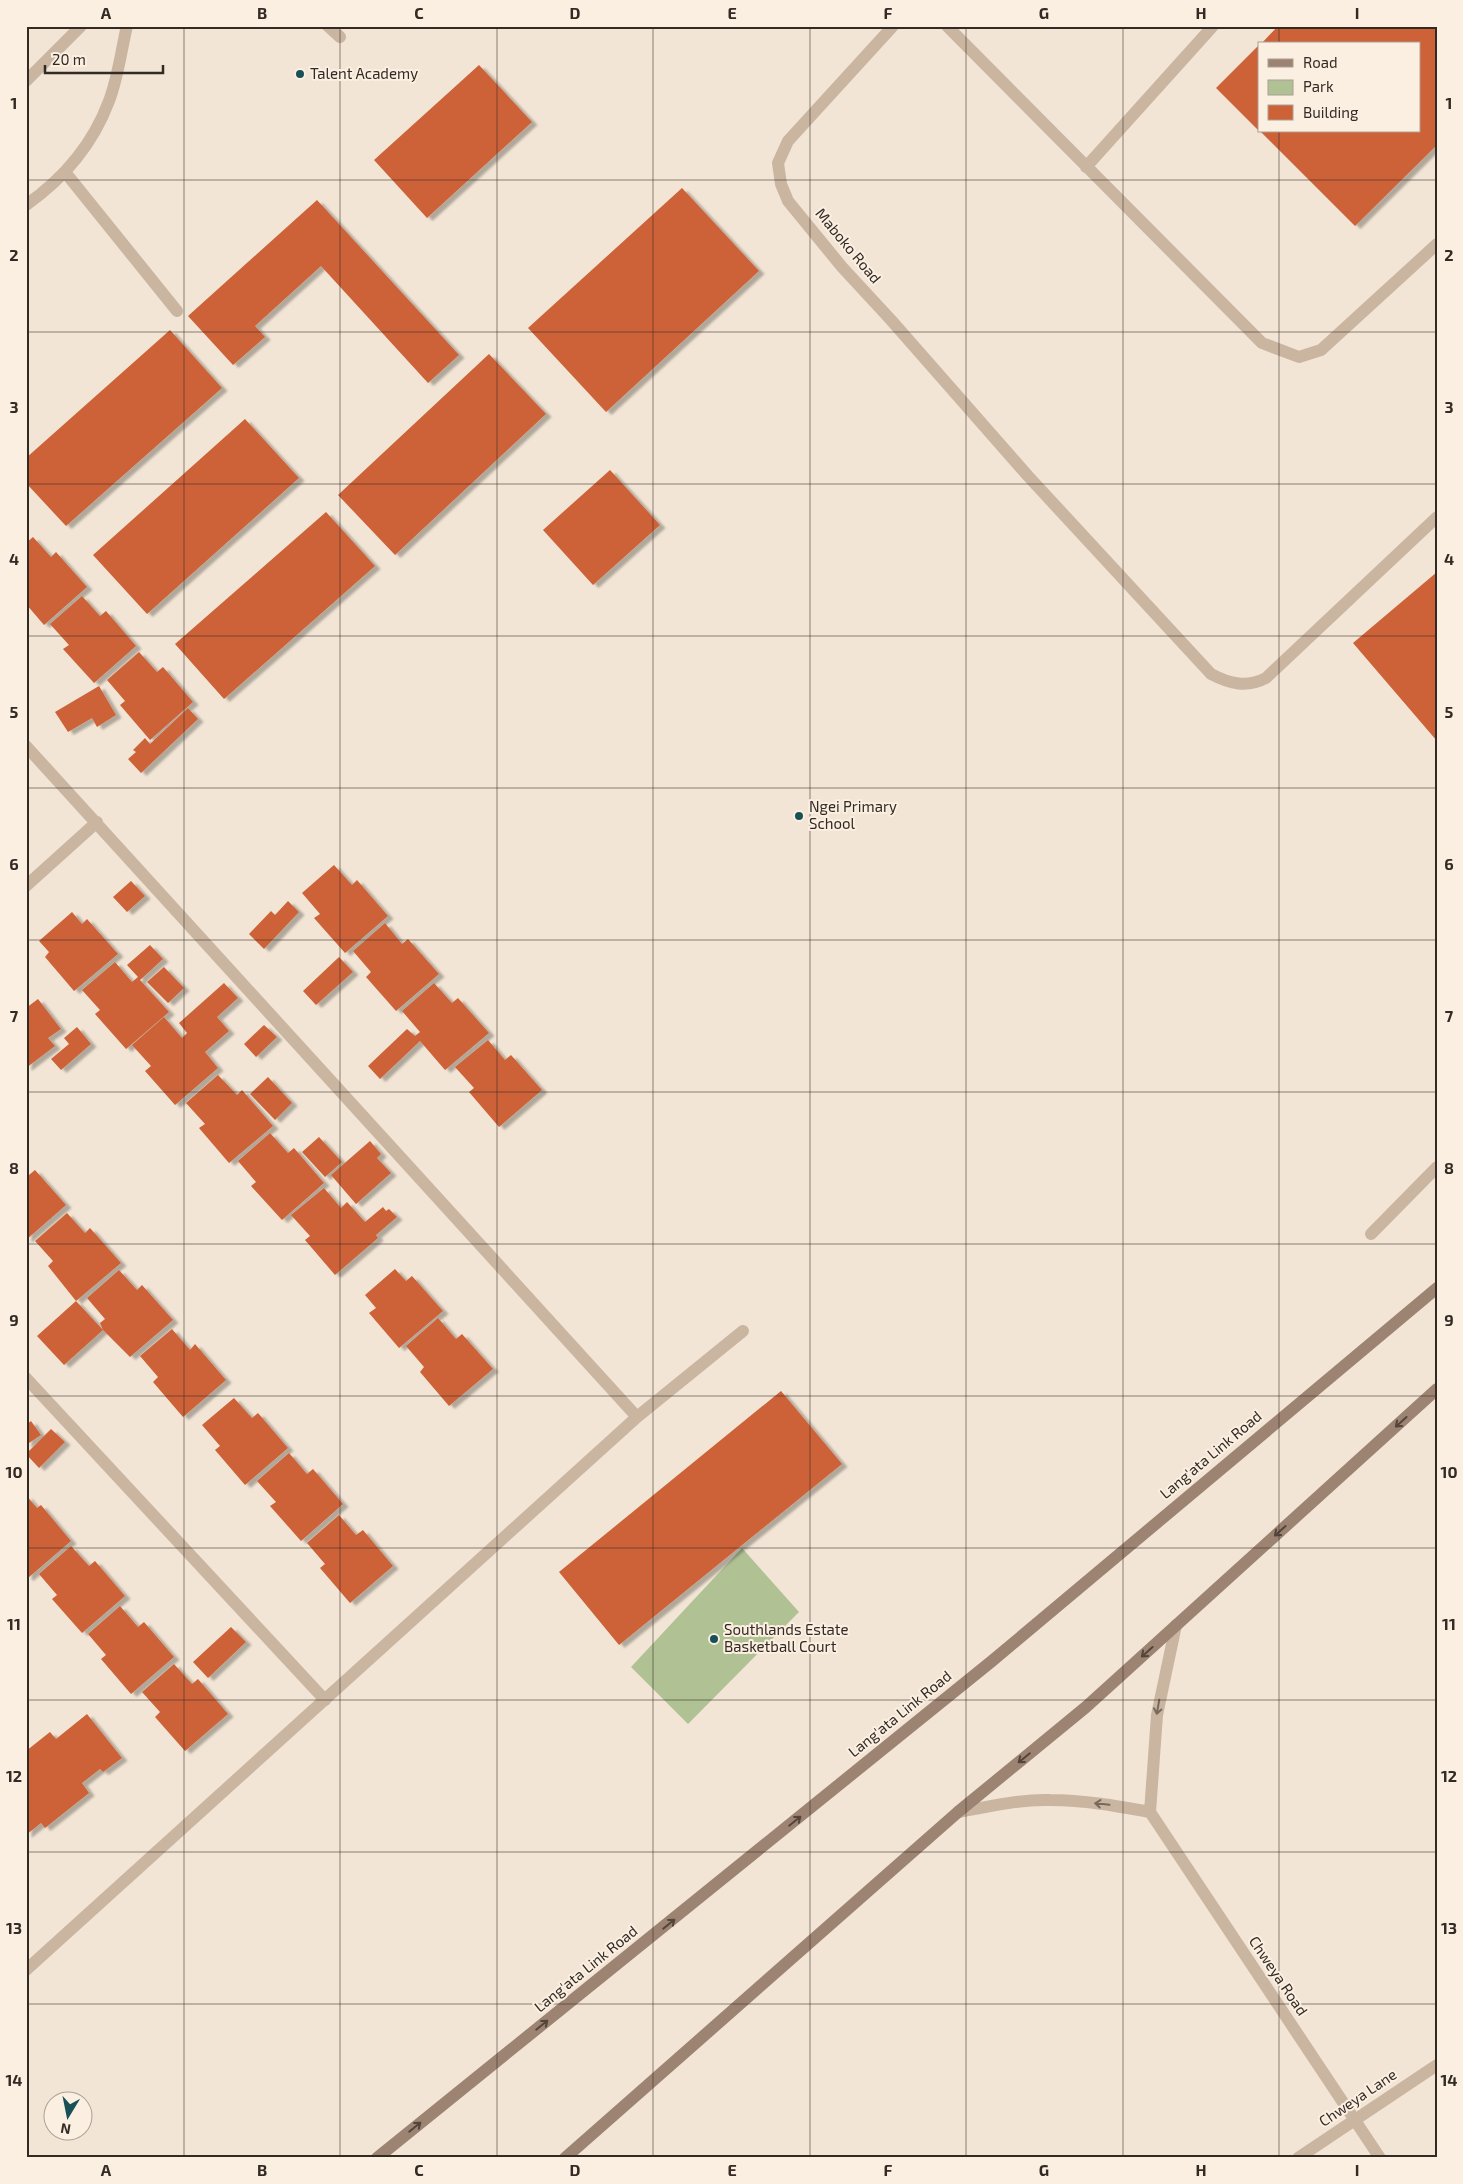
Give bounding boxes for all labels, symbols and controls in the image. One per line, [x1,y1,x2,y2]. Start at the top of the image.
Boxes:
text: A [101,3,112,22]
text: B [257,3,267,22]
text: C [414,3,424,22]
text: D [570,3,581,22]
text: E [727,3,737,22]
text: F [884,3,893,22]
text: G [1039,3,1049,22]
text: H [1195,3,1207,22]
text: I [1355,3,1359,22]
scale bar [45,42,162,74]
legend [1258,42,1420,132]
text: 20 m [52,50,86,68]
text: Road [1303,53,1338,71]
place label: Talent Academy [310,64,418,82]
marker: Talent Academy [294,68,306,80]
text: Park [1303,77,1334,95]
text: 1 [11,93,17,112]
text: 1 [1446,93,1452,112]
text: Building [1303,103,1359,121]
street label: Maboko Road [812,204,885,286]
text: 2 [9,245,19,264]
text: 2 [1444,245,1454,264]
text: 3 [9,397,19,416]
text: 3 [1444,397,1454,416]
text: 4 [9,549,19,568]
text: 4 [1444,549,1454,568]
text: 5 [10,702,19,721]
text: 5 [1445,702,1454,721]
place label: Ngei Primary School [809,797,897,832]
marker: Ngei Primary School [793,810,805,822]
text: 6 [9,854,19,873]
text: 6 [1444,854,1454,873]
text: 7 [10,1006,19,1025]
text: 7 [1445,1006,1454,1025]
text: 8 [9,1158,19,1177]
text: 8 [1444,1158,1454,1177]
text: 9 [9,1310,19,1329]
text: 9 [1444,1310,1454,1329]
street label: Lang'ata Link Road [1156,1406,1265,1502]
one-way arrow [1394,1416,1407,1428]
text: 10 [5,1462,23,1481]
text: 10 [1440,1462,1458,1481]
one-way arrow [1274,1525,1287,1537]
text: 11 [7,1614,21,1633]
text: 11 [1442,1614,1456,1633]
place label: Southlands Estate Basketball Court [724,1620,849,1655]
marker: Southlands Estate Basketball Court [708,1633,720,1645]
one-way arrow [1140,1646,1153,1658]
street label: Lang'ata Link Road [844,1666,954,1760]
one-way arrow [1153,1699,1163,1715]
one-way arrow [1017,1752,1030,1763]
text: 12 [6,1766,22,1785]
text: 12 [1441,1766,1457,1785]
one-way arrow [1094,1799,1110,1809]
one-way arrow [788,1816,801,1827]
text: 13 [6,1918,22,1937]
one-way arrow [662,1918,675,1929]
text: 13 [1441,1918,1457,1937]
street label: Lang'ata Link Road [530,1921,640,2015]
street label: Chweya Road [1246,1932,1312,2018]
one-way arrow [535,2020,548,2031]
street label: Chweya Lane [1315,2065,1400,2130]
text: 14 [5,2070,23,2089]
text: 14 [1440,2070,1458,2089]
north arrow [42,2092,92,2142]
text: N [59,2120,72,2139]
one-way arrow [409,2122,422,2133]
text: A [101,2160,112,2179]
text: B [257,2160,267,2179]
text: C [414,2160,424,2179]
text: D [570,2160,581,2179]
text: E [727,2160,737,2179]
text: F [884,2160,893,2179]
text: G [1039,2160,1049,2179]
text: H [1195,2160,1207,2179]
text: I [1355,2160,1359,2179]

